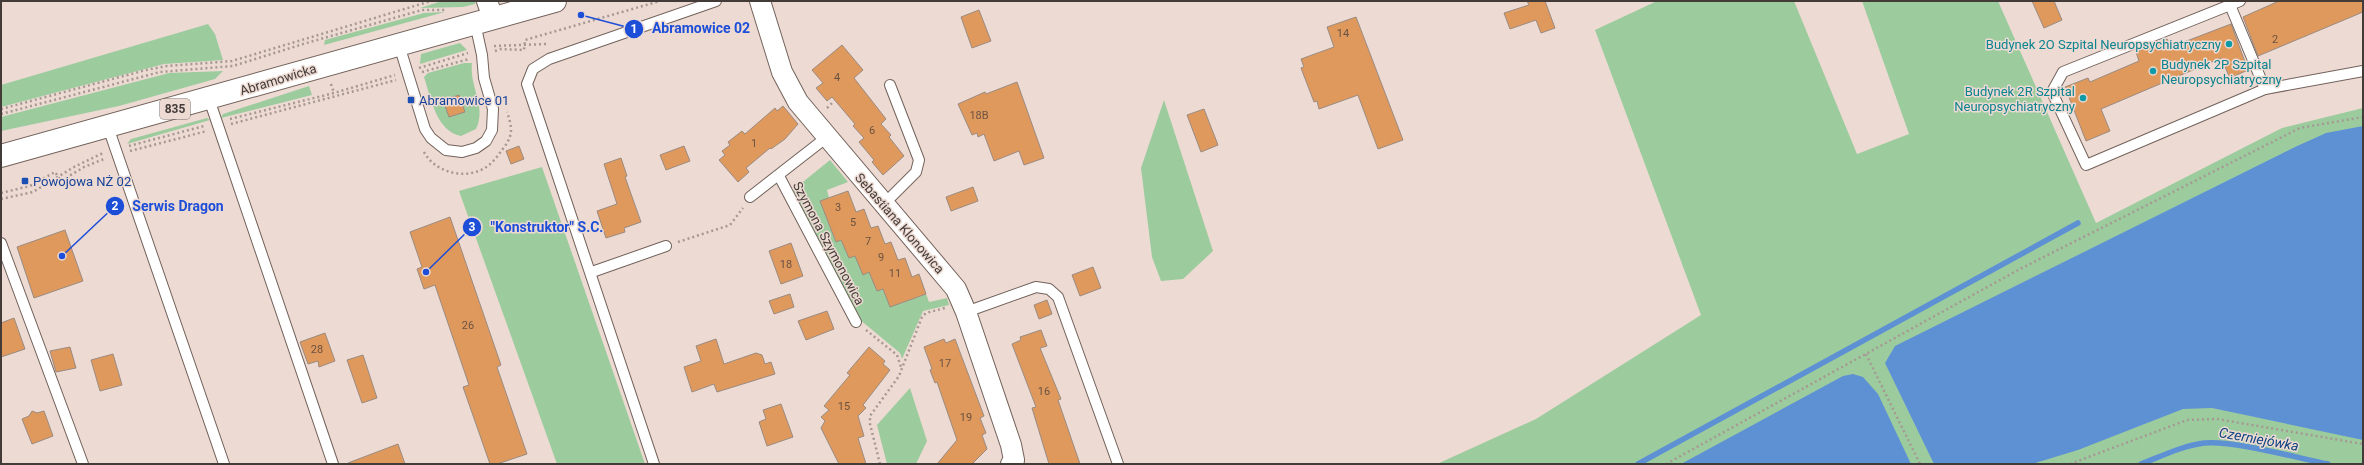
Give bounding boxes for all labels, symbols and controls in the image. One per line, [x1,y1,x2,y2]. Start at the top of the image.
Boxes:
callout: Abramowice 02 [624,16,758,42]
text: Abramowice 02 [652,20,750,36]
text: 1 [631,22,637,36]
house number: 14 [1337,27,1349,40]
house number: 2 [2272,33,2278,46]
place label: Budynek 2O Szpital Neuropsychiatryczny [1986,37,2221,52]
marker: Budynek 2O Szpital Neuropsychiatryczny [2224,39,2234,49]
place label: Budynek 2P Szpital Neuropsychiatryczny [2161,57,2282,87]
street label: Abramowicka [238,61,318,98]
marker: Budynek 2P Szpital Neuropsychiatryczny [2148,66,2158,76]
house number: 4 [834,71,840,84]
place label: Budynek 2R Szpital Neuropsychiatryczny [1954,84,2075,114]
place label: Abramowice 01 [419,93,509,108]
marker: Budynek 2R Szpital Neuropsychiatryczny [2078,93,2088,103]
marker: Abramowice 01 [406,95,416,105]
road number: 835 [160,99,190,119]
house number: 18B [969,109,989,122]
house number: 6 [869,124,875,137]
house number: 1 [751,137,757,150]
street label: Sebastiana Klonowica [852,170,947,276]
place label: Powojowa NŻ 02 [33,174,131,189]
marker: Powojowa NŻ 02 [20,176,30,186]
street label: Szymona Szymonowica [790,179,867,307]
callout: Serwis Dragon [105,193,232,219]
text: Serwis Dragon [132,198,224,214]
text: 2 [112,199,119,213]
house number: 3 [835,201,841,214]
callout: "Konstruktor" S.C. [462,214,611,240]
house number: 5 [850,216,856,229]
text: "Konstruktor" S.C. [491,219,603,235]
text: 3 [469,220,476,234]
house number: 7 [865,235,871,248]
house number: 9 [878,251,884,264]
house number: 18 [780,258,792,271]
house number: 11 [889,267,901,280]
house number: 26 [462,319,474,332]
house number: 28 [311,343,323,356]
house number: 17 [939,357,951,370]
house number: 16 [1038,385,1050,398]
house number: 15 [838,400,850,413]
house number: 19 [960,411,972,424]
water label: Czerniejówka [2218,424,2300,454]

